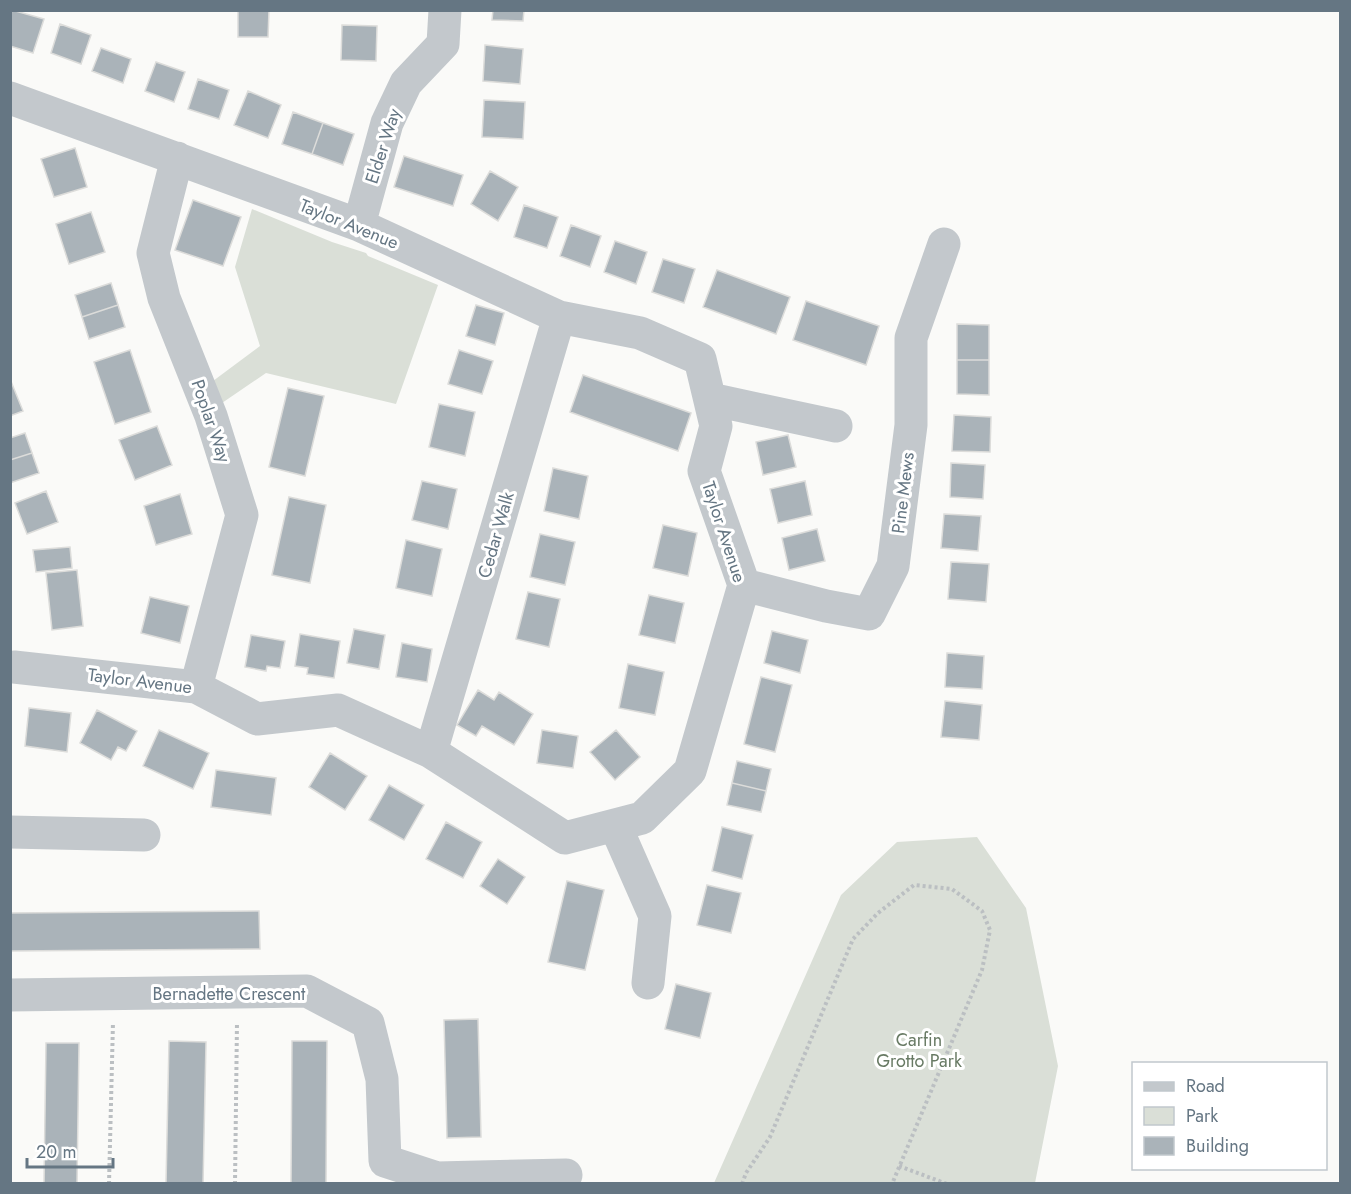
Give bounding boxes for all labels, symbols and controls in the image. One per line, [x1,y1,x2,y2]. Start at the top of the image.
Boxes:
street label: Elder Way [359,105,407,187]
street label: Taylor Avenue [296,192,402,256]
street label: Poplar Way [185,376,237,466]
street label: Pine Mews [885,451,921,535]
street label: Taylor Avenue [695,478,753,586]
street label: Cedar Walk [471,489,521,581]
street label: Taylor Avenue [86,662,194,700]
street label: Bernadette Crescent [153,981,306,1007]
park label: Carfin Grotto Park [876,1027,962,1074]
legend [1132,1062,1327,1170]
text: Road [1186,1073,1225,1099]
text: Park [1186,1103,1218,1129]
scale bar [27,1131,112,1169]
text: Building [1186,1133,1249,1159]
text: 20 m [36,1139,76,1165]

